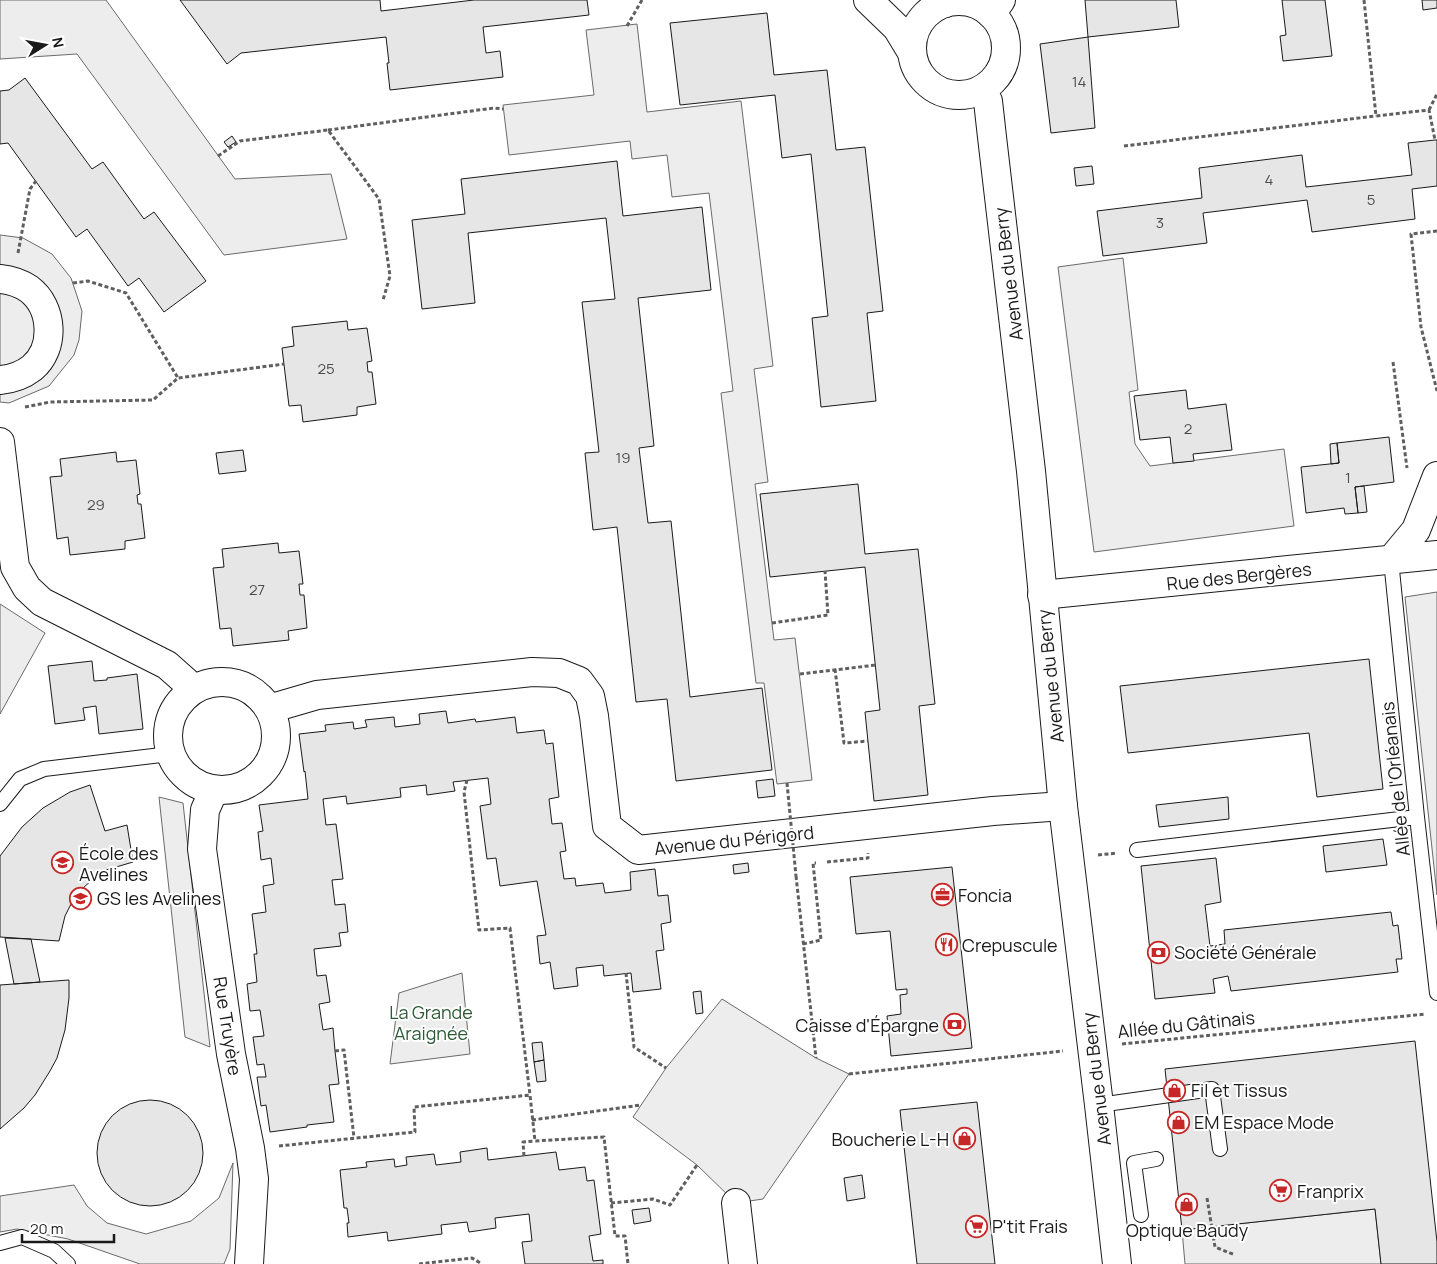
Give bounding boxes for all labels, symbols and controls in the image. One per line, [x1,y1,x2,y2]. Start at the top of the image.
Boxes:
north arrow [20,20,70,70]
text: N [48,36,69,49]
house number: 14 [1072,71,1086,92]
house number: 4 [1265,169,1274,190]
house number: 5 [1367,189,1375,210]
street label: Avenue du Berry [988,205,1028,342]
house number: 3 [1156,212,1164,233]
house number: 25 [317,358,335,379]
house number: 2 [1184,418,1192,439]
house number: 19 [615,447,631,468]
house number: 1 [1345,467,1351,488]
house number: 29 [87,494,105,515]
street label: Rue des Bergères [1165,556,1313,596]
house number: 27 [249,579,265,600]
street label: Avenue du Berry [1031,608,1069,744]
street label: Allée de l'Orléanais [1375,701,1415,857]
street label: Avenue du Périgord [653,820,815,860]
place label: École des Avelines [79,841,159,886]
school or university icon: École des Avelines [51,851,75,875]
office icon: Foncia [930,883,954,907]
place label: Foncia [958,883,1012,907]
school or university icon: GS les Avelines [69,886,93,910]
place label: GS les Avelines [97,886,221,910]
restaurant icon: Crepuscule [934,933,958,957]
place label: Crepuscule [962,933,1058,957]
bank icon: Société Générale [1146,940,1170,964]
place label: Société Générale [1174,940,1317,964]
street label: Rue Truyère [208,975,248,1077]
park label: La Grande Araignée [389,1000,473,1045]
street label: Allée du Gâtinais [1116,1005,1256,1043]
street label: Avenue du Berry [1076,1010,1116,1147]
place label: Caisse d'Épargne [796,1013,939,1037]
bank icon: Caisse d'Épargne [943,1013,967,1037]
shop icon: Fil et Tissus [1163,1078,1187,1102]
place label: Fil et Tissus [1191,1078,1287,1102]
shop icon: EM Espace Mode [1166,1110,1190,1134]
place label: EM Espace Mode [1194,1110,1334,1134]
place label: Boucherie L-H [832,1127,949,1151]
shop icon: Boucherie L-H [953,1127,977,1151]
supermarket icon: Franprix [1269,1179,1293,1203]
place label: Franprix [1297,1179,1364,1203]
shop icon: Optique Baudy [1175,1193,1199,1217]
scale bar [22,1212,115,1244]
supermarket icon: P'tit Frais [964,1214,988,1238]
place label: P'tit Frais [992,1214,1068,1238]
text: 20 m [30,1218,63,1239]
place label: Optique Baudy [1126,1218,1249,1242]

